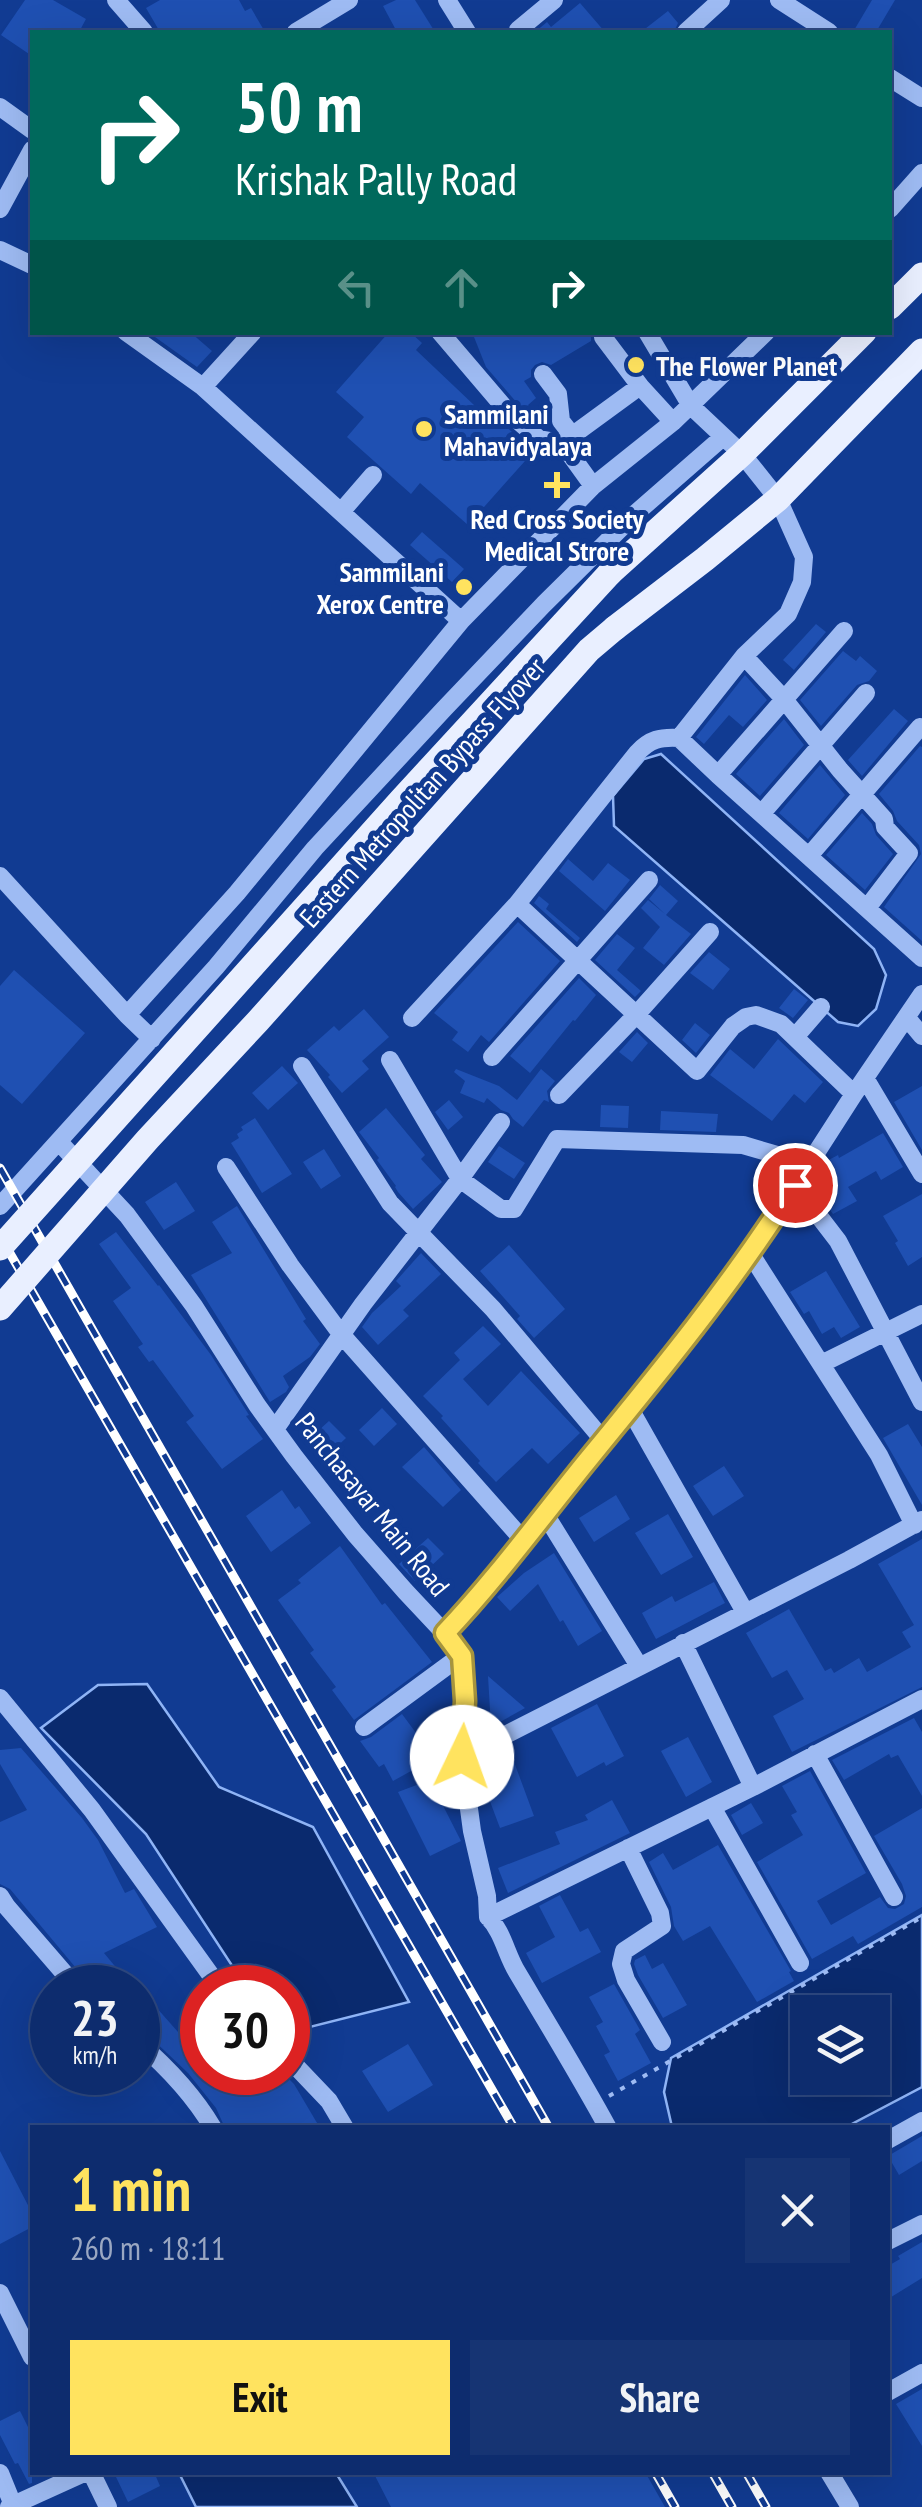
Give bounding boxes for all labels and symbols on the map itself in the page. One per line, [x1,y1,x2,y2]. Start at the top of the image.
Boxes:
place label: The Flower Planet [656,347,837,384]
marker: The Flower Planet [625,354,647,376]
place label: Sammilani Mahavidyalaya [444,395,592,464]
marker: Sammilani Mahavidyalaya [413,418,435,440]
marker: Red Cross Society Medical Strore [546,474,568,496]
place label: Red Cross Society Medical Strore [471,500,644,569]
place label: Sammilani Xerox Centre [316,553,444,622]
marker: Sammilani Xerox Centre [453,576,475,598]
street label: Eastern Metropolitan Bypass Flyover [291,649,553,935]
pin [753,1143,838,1228]
street label: Panchasayar Main Road [288,1405,458,1603]
position arrow [410,1705,514,1809]
speed limit sign: 30 [180,1965,310,2095]

